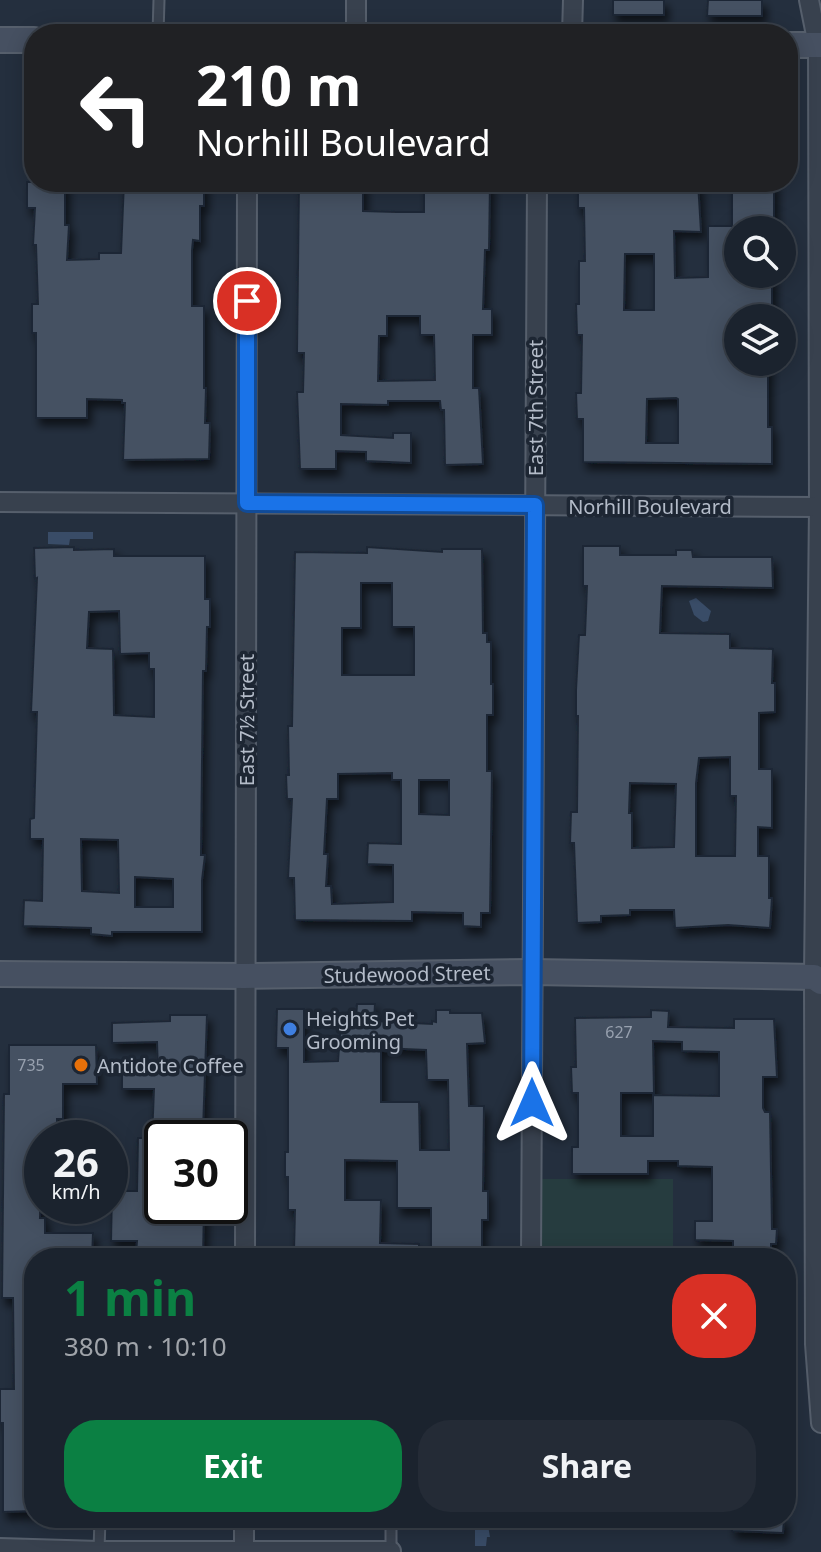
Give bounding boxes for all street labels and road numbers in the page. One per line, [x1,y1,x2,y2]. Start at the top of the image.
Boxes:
street label: East 7th Street [522,340,549,476]
street label: Norhill Boulevard [568,493,732,520]
street label: East 7½ Street [233,654,260,786]
street label: Studewood Street [323,959,491,989]

